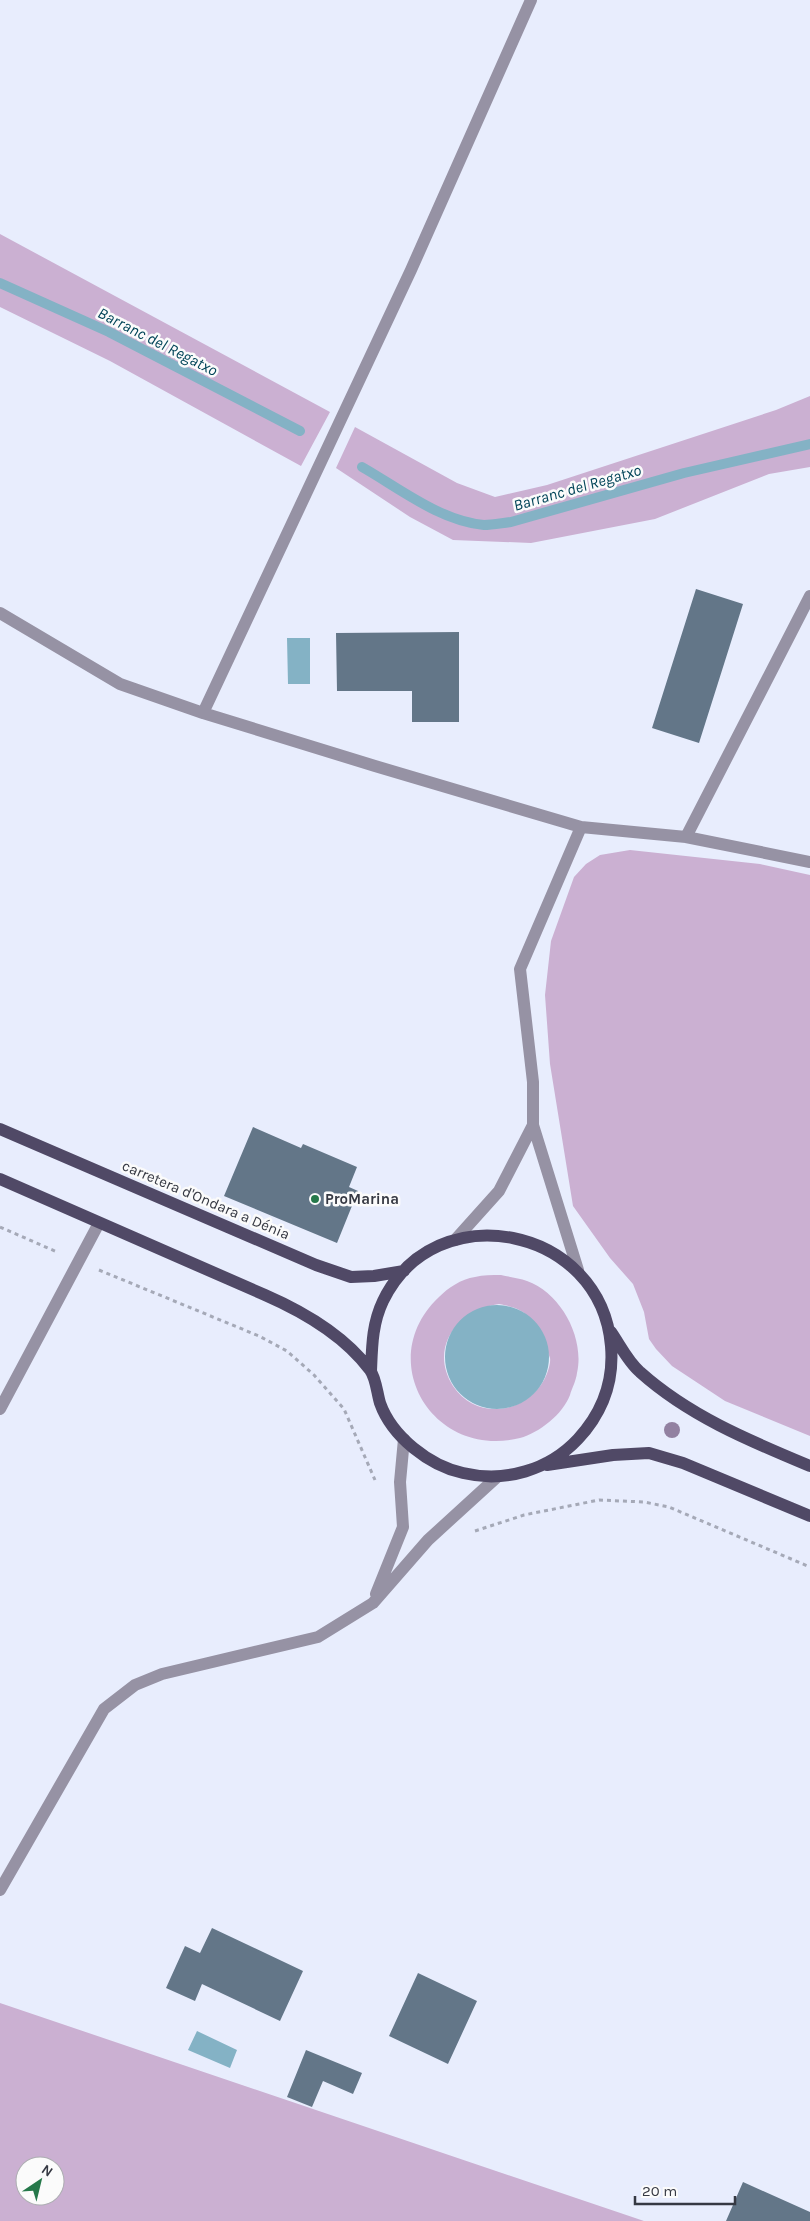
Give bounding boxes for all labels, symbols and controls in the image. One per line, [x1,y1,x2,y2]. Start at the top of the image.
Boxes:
water label: Barranc del Regatxo [95,303,221,380]
water label: Barranc del Regatxo [511,460,643,515]
street label: carretera d'Ondara a Dénia [119,1156,293,1244]
place label: ProMarina [325,1190,399,1208]
marker: ProMarina [309,1193,321,1205]
north arrow [15,2156,65,2206]
text: N [38,2161,56,2181]
scale bar [635,2174,735,2206]
text: 20 m [642,2182,677,2200]

